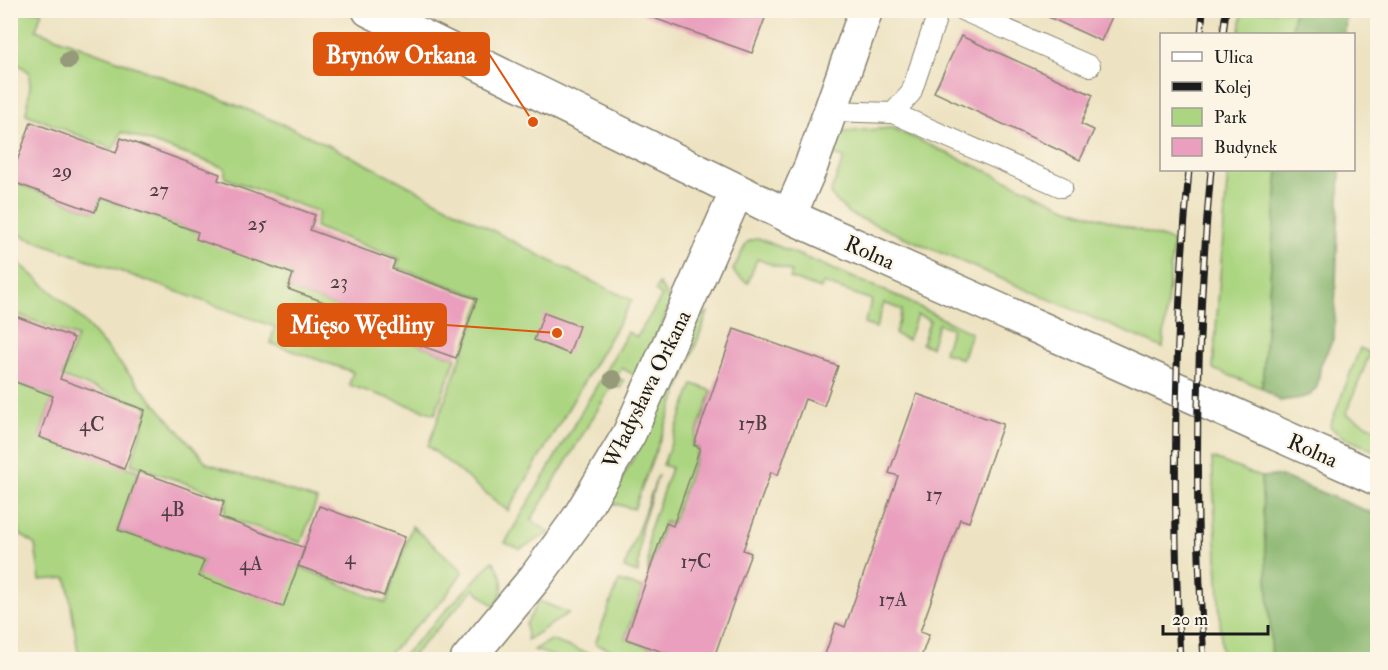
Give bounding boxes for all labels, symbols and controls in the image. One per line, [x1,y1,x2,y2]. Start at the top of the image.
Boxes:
callout: Brynów Orkana [314,33,489,75]
legend [1160,33,1355,171]
text: Brynów Orkana [326,40,477,71]
text: Ulica [1214,46,1254,69]
text: Kolej [1214,76,1251,99]
text: Park [1214,106,1247,129]
text: Budynek [1214,136,1278,159]
house number: 29 [52,158,72,183]
house number: 27 [149,177,169,202]
house number: 25 [248,211,267,236]
street label: Rolna [840,230,900,277]
house number: 23 [330,269,348,294]
callout: Mięso Wędliny [278,304,446,346]
street label: Władysława Orkana [596,305,698,474]
text: Mięso Wędliny [289,310,435,341]
house number: 17B [738,411,768,436]
house number: 4C [79,412,105,437]
street label: Rolna [1283,428,1343,475]
house number: 17 [926,482,942,507]
house number: 4B [161,497,185,522]
house number: 4 [345,545,357,570]
house number: 17C [681,549,711,574]
house number: 4A [239,551,263,576]
house number: 17A [878,587,908,612]
scale bar [1163,598,1268,636]
text: 20 m [1172,608,1208,631]

